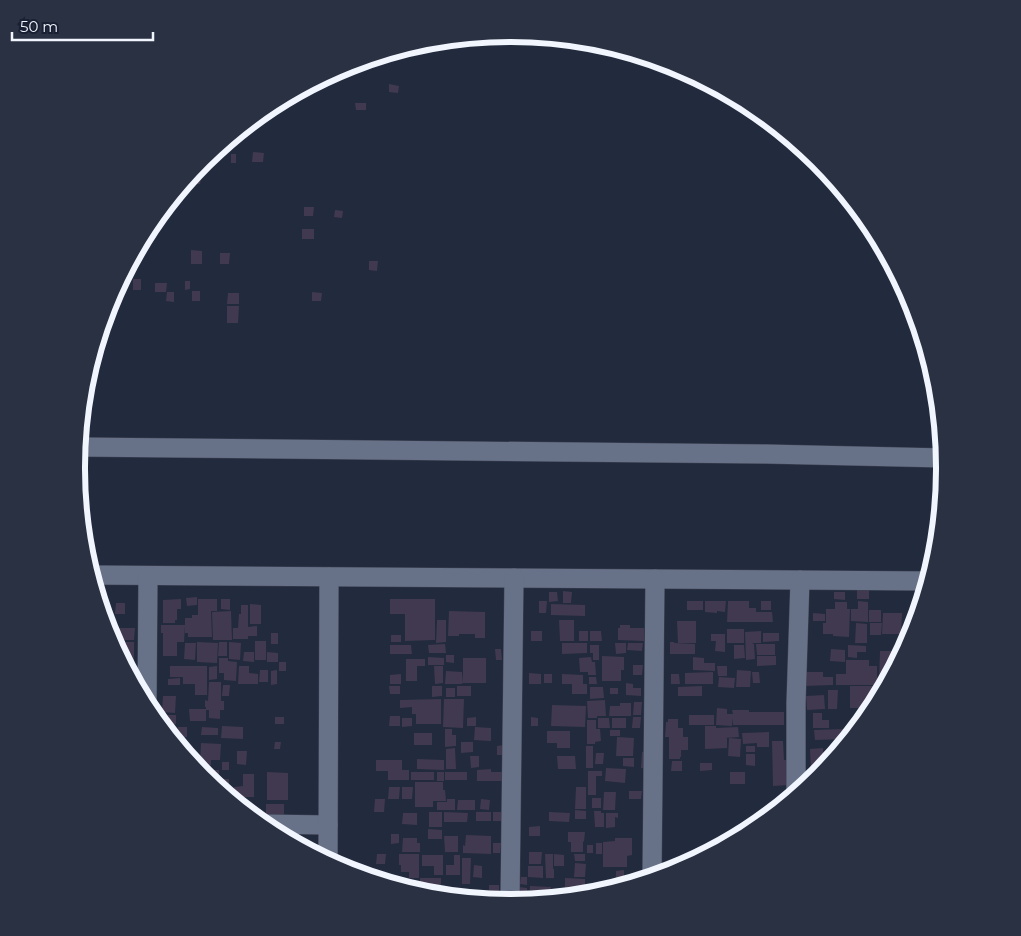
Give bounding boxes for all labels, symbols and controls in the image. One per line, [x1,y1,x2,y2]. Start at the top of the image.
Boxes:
scale bar [12,10,154,42]
text: 50 m [20,17,58,36]

